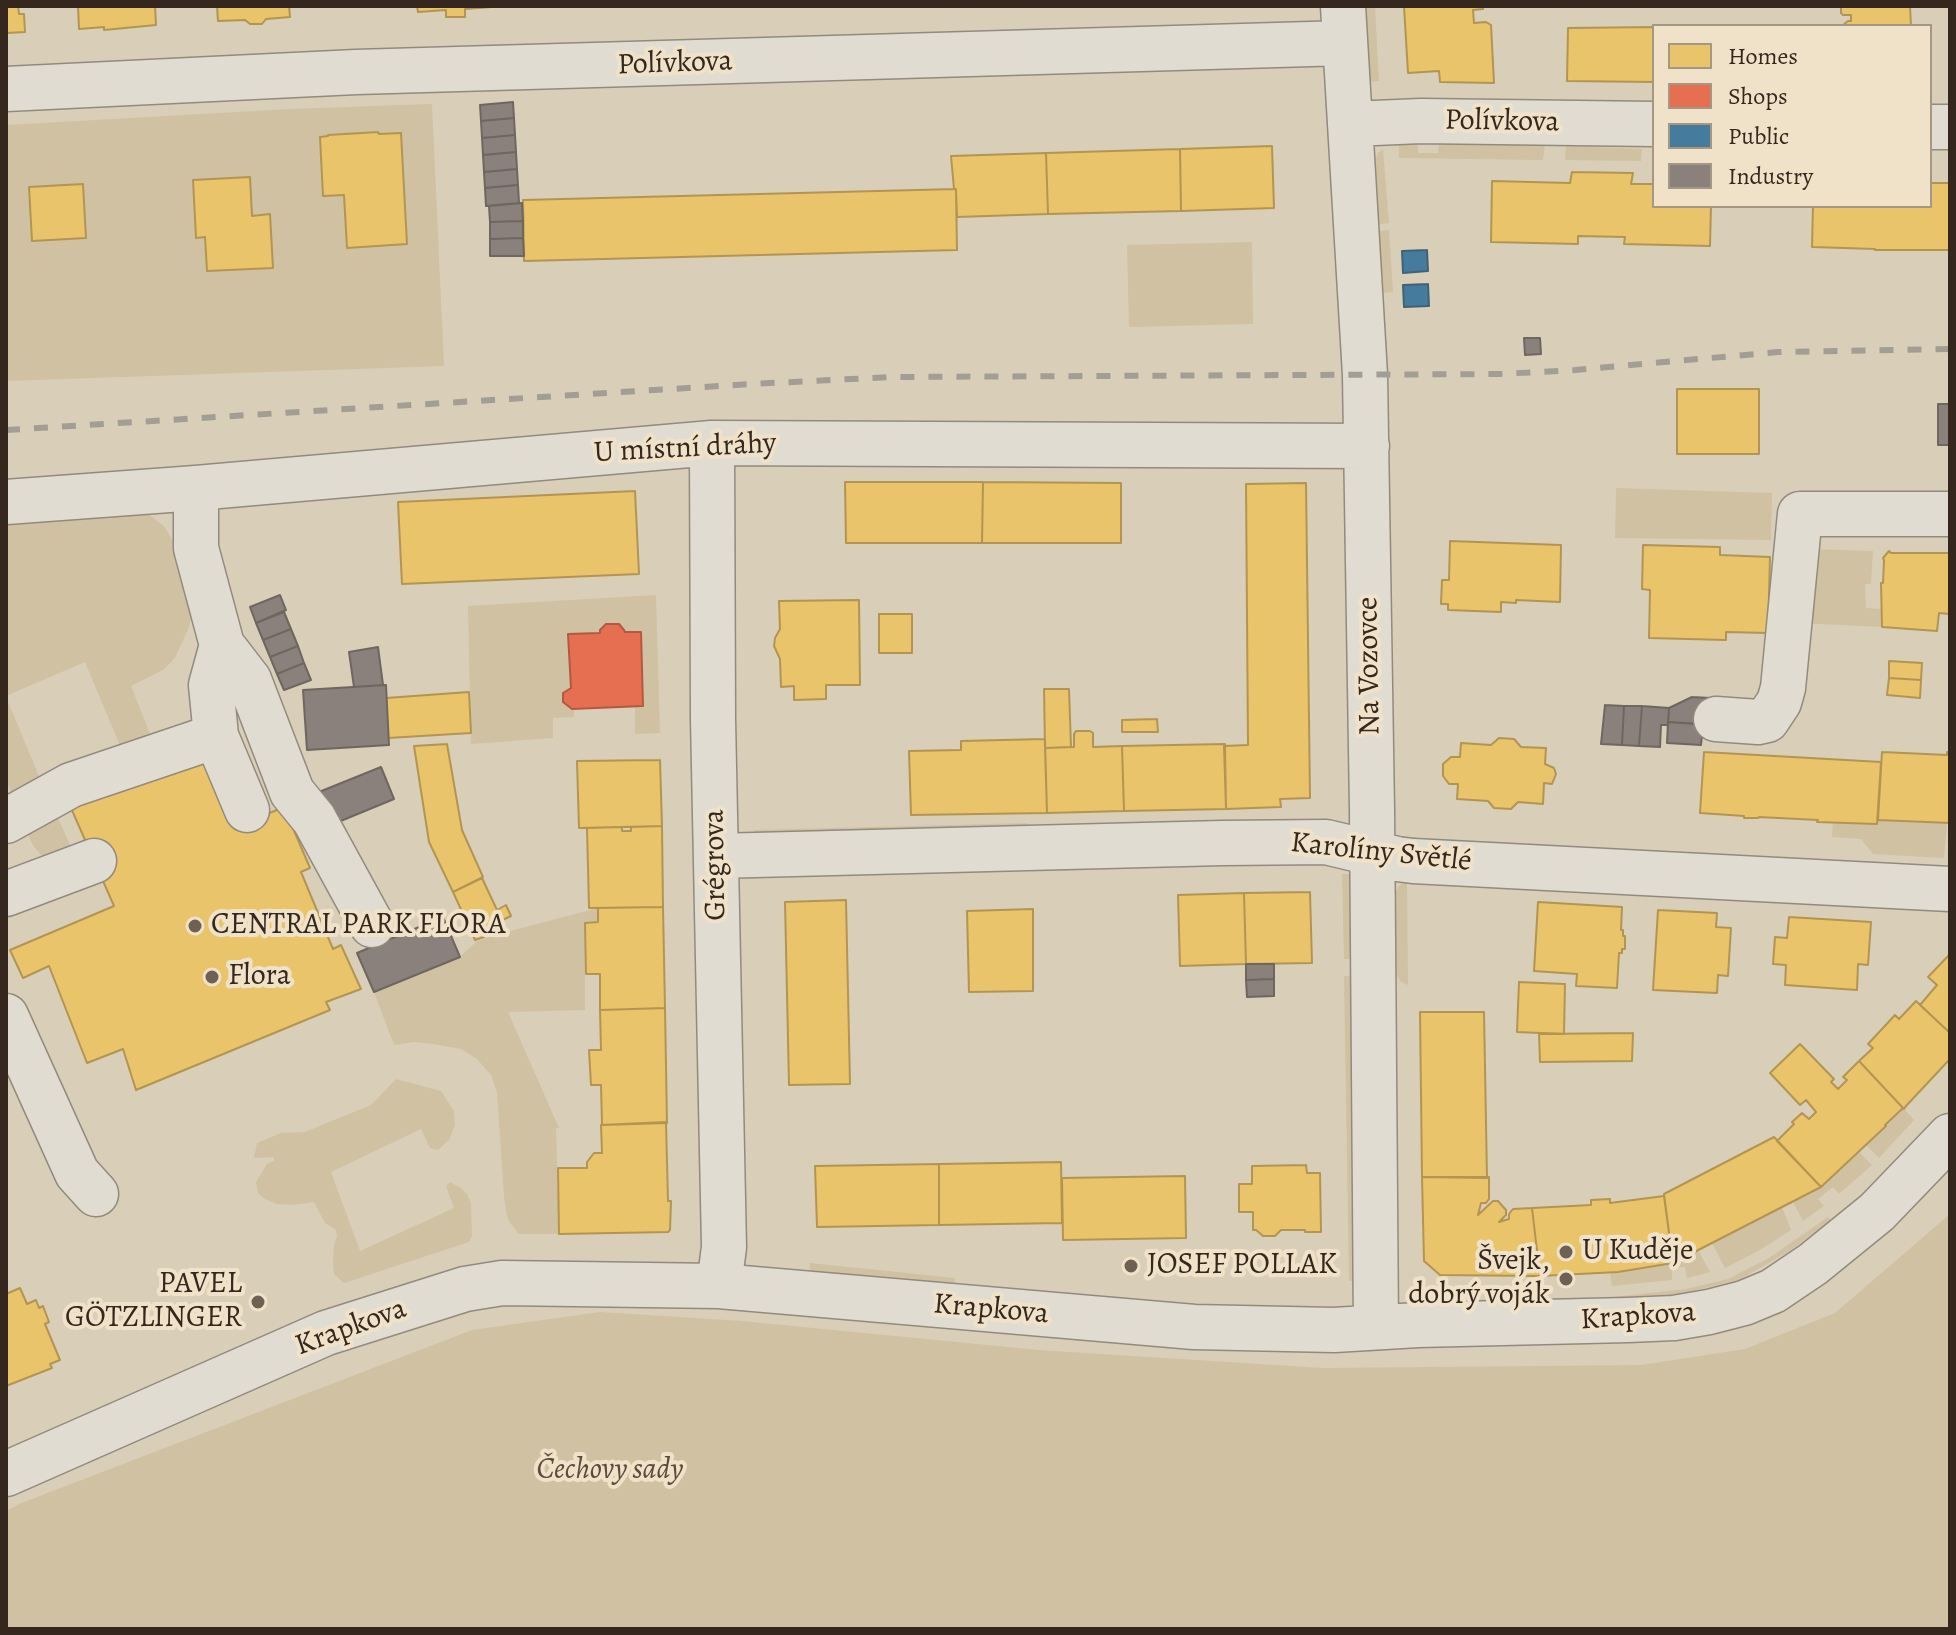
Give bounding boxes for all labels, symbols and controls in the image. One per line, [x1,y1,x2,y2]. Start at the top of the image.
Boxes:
legend [1652,24,1932,208]
text: Homes [1728,40,1798,72]
street label: Polívkova [617,44,733,84]
text: Shops [1728,80,1788,112]
street label: Polívkova [1444,103,1560,141]
text: Public [1728,120,1789,152]
text: Industry [1728,160,1813,192]
street label: U místní dráhy [593,426,777,472]
street label: Na Vozovce [1351,596,1389,736]
street label: Grégrova [697,809,735,921]
street label: Karolíny Světlé [1289,826,1473,880]
place label: CENTRAL PARK FLORA [211,908,505,944]
marker: CENTRAL PARK FLORA [186,917,204,935]
place label: Flora [228,959,291,995]
marker: Flora [203,968,221,986]
place label: U Kuděje [1582,1234,1693,1270]
marker: U Kuděje [1557,1243,1575,1261]
place label: Švejk, dobrý voják [1408,1244,1550,1314]
place label: JOSEF POLLAK [1147,1248,1337,1284]
marker: JOSEF POLLAK [1122,1257,1140,1275]
place label: PAVEL GÖTZLINGER [65,1267,242,1338]
marker: Švejk, dobrý voják [1557,1270,1575,1288]
street label: Krapkova [932,1287,1050,1333]
street label: Krapkova [291,1291,411,1365]
marker: PAVEL GÖTZLINGER [249,1293,267,1311]
street label: Krapkova [1579,1295,1697,1339]
park label: Čechovy sady [537,1453,683,1489]

